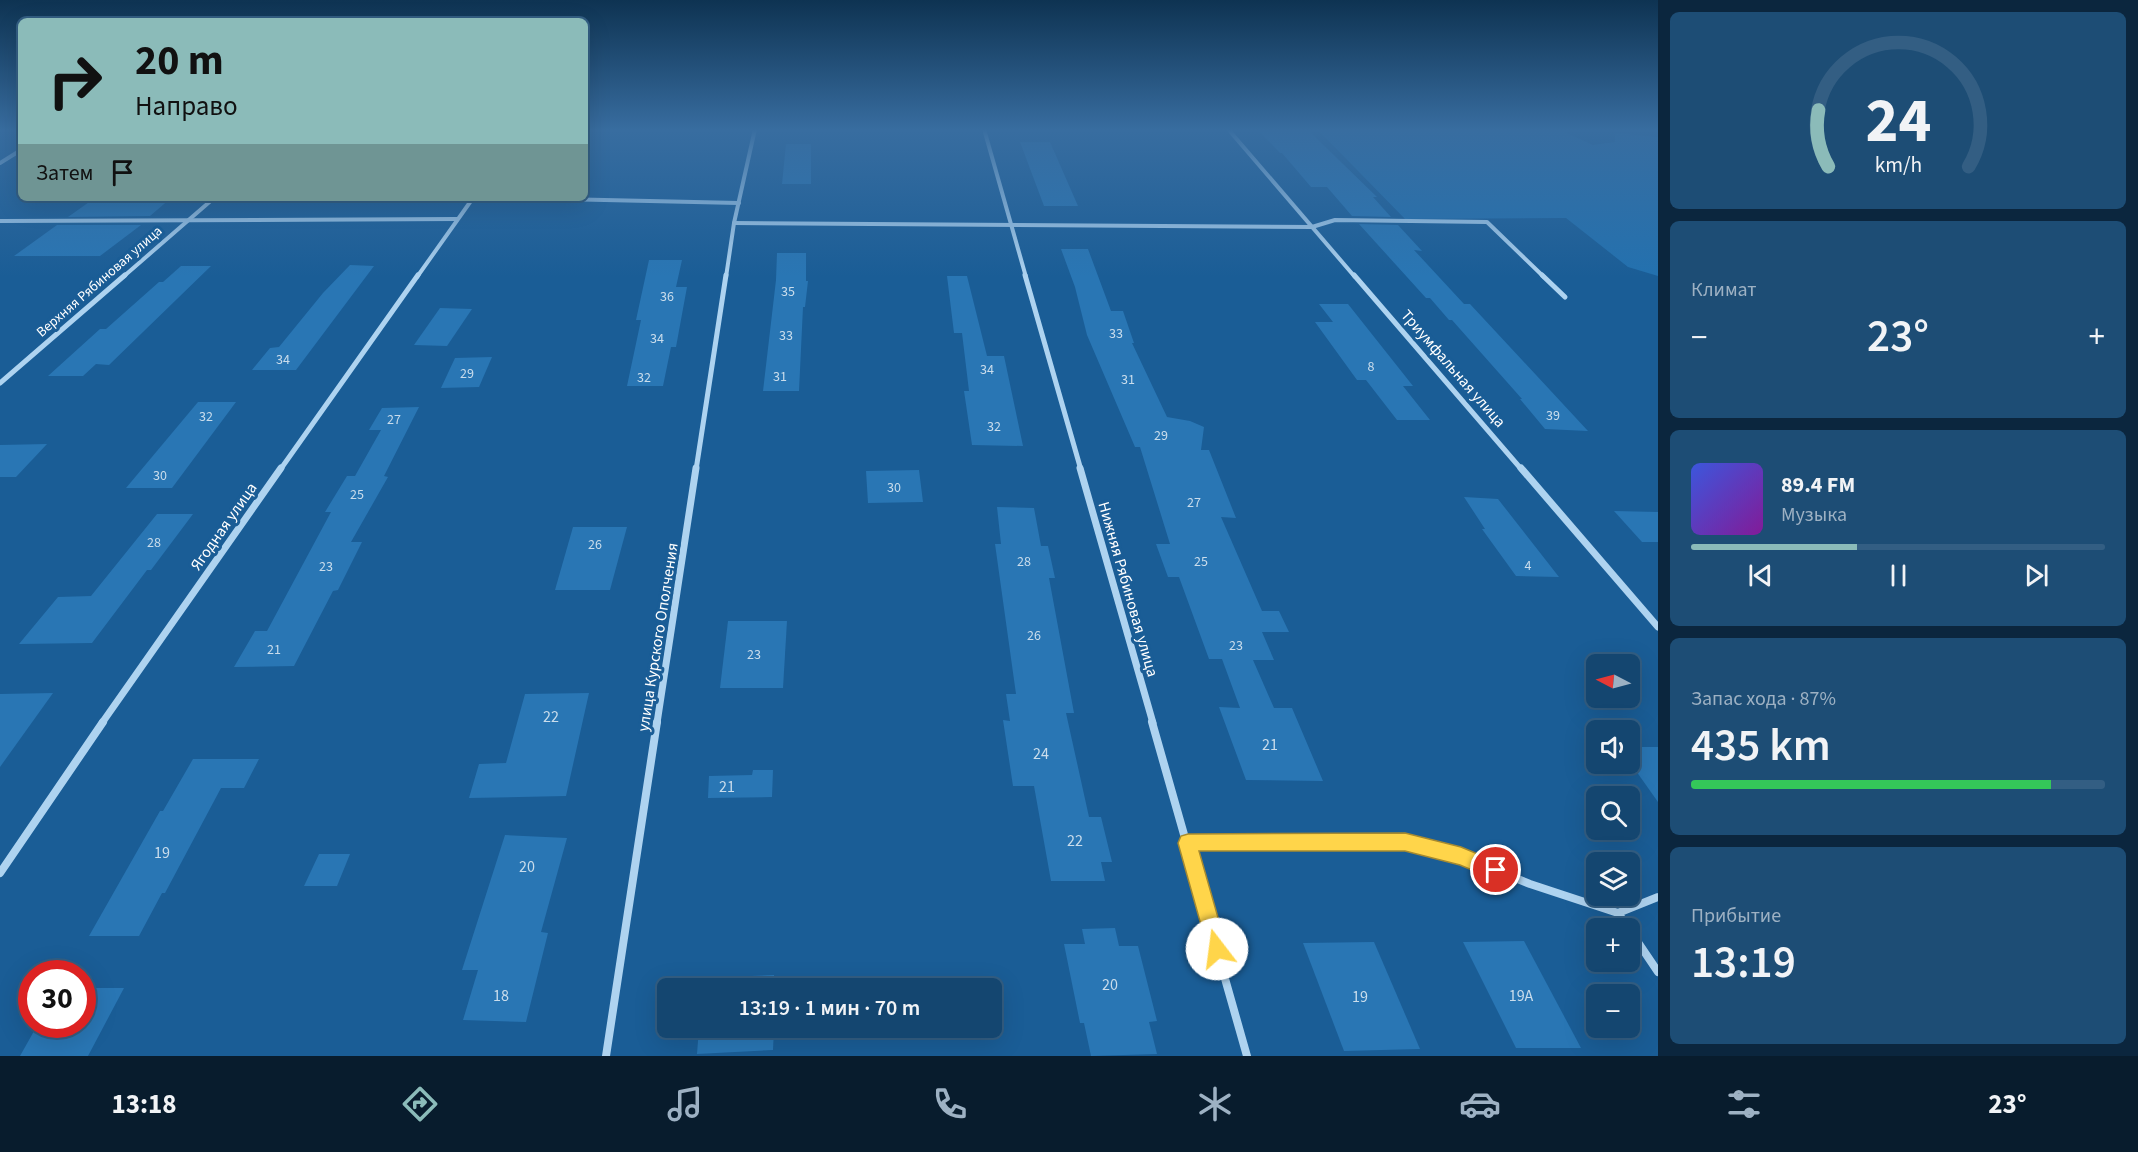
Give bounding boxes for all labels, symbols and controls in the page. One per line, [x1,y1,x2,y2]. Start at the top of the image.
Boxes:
text: 20 m [135,31,224,91]
icon: right [36,42,114,120]
text: 24 [1865,78,1931,167]
text: Направо [135,87,238,126]
text: km/h [1874,151,1922,182]
icon: arrive [106,156,139,189]
text: Затем [36,157,94,189]
street label: Верхняя Рябиновая улица [32,221,167,342]
text: Климат [1691,276,1757,304]
house number: 35 [781,282,795,302]
house number: 36 [660,287,674,307]
street label: Триумфальная улица [1396,305,1511,432]
text: 23° [1867,305,1929,369]
text: − [1691,314,1707,361]
text: + [2089,314,2105,361]
house number: 33 [1109,324,1123,344]
house number: 33 [779,326,793,346]
house number: 34 [650,329,664,349]
house number: 34 [276,350,290,370]
house number: 8 [1368,357,1375,377]
house number: 34 [980,360,994,380]
house number: 29 [460,364,474,384]
house number: 31 [773,367,787,387]
house number: 32 [637,368,651,388]
house number: 31 [1121,370,1135,390]
house number: 39 [1546,406,1560,426]
house number: 32 [199,407,213,427]
house number: 27 [387,410,401,430]
house number: 32 [987,417,1001,437]
house number: 29 [1154,426,1168,446]
house number: 30 [153,466,167,486]
text: 89.4 FM [1781,469,1855,501]
street label: Ягодная улица [185,478,262,575]
house number: 30 [887,478,901,498]
house number: 25 [350,485,364,505]
house number: 27 [1187,493,1201,513]
street label: Нижняя Рябиновая улица [1093,499,1164,679]
text: Музыка [1781,501,1847,529]
house number: 28 [147,533,161,553]
house number: 26 [588,535,602,555]
street label: улица Курского Ополчения [632,541,684,733]
house number: 28 [1017,552,1031,572]
house number: 25 [1194,552,1208,572]
house number: 4 [1525,556,1532,576]
house number: 23 [319,557,333,577]
icon: previous [1744,559,1777,592]
icon: pause [1882,559,1915,592]
icon: next [2020,559,2053,592]
house number: 26 [1027,626,1041,646]
house number: 23 [1229,636,1243,656]
house number: 21 [267,640,281,660]
house number: 23 [747,645,761,665]
north arrow [1586,654,1640,708]
map controls [1586,654,1640,1038]
text: Запас хода · 87% [1691,685,1836,713]
house number: 22 [543,706,559,728]
text: 435 km [1691,714,1831,778]
button: sound [1586,720,1640,774]
house number: 21 [1262,734,1278,756]
house number: 24 [1033,743,1049,765]
house number: 21 [719,776,735,798]
button: search [1586,786,1640,840]
house number: 22 [1067,830,1083,852]
house number: 19 [154,842,170,864]
pin [1470,844,1521,895]
button: layers [1586,852,1640,906]
icon: arrive [1479,853,1512,886]
house number: 20 [519,856,535,878]
text: Прибытие [1691,902,1781,930]
position arrow [1185,917,1249,981]
button: + [1586,918,1640,972]
text: 13:19 [1691,931,1796,995]
speed limit sign: 30 [18,960,96,1038]
house number: 20 [1102,974,1118,996]
button: − [1586,984,1640,1038]
house number: 18 [493,985,509,1007]
house number: 19А [1509,985,1534,1007]
house number: 19 [1352,986,1368,1008]
text: 13:19 · 1 мин · 70 m [739,992,920,1024]
icon: directions [399,1083,441,1125]
icon: music [664,1083,706,1125]
icon: phone [929,1083,971,1125]
icon: climate [1194,1083,1236,1125]
icon: car [1459,1083,1501,1125]
icon: filters [1723,1083,1765,1125]
text: 13:18 [111,1085,177,1124]
text: 23° [1988,1085,2027,1124]

